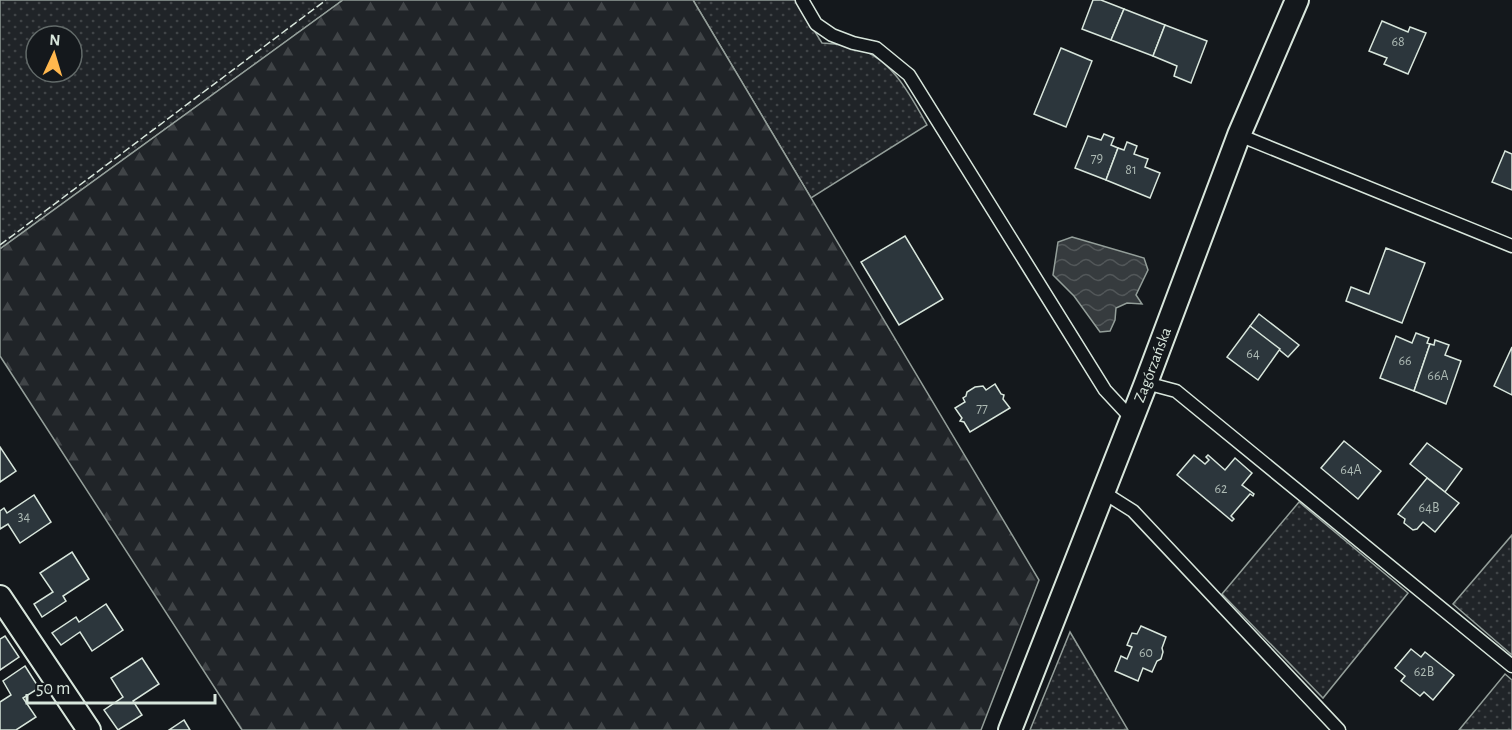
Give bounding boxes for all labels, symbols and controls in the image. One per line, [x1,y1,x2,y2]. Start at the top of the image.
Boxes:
north arrow [24,24,84,84]
text: N [49,32,61,48]
house number: 68 [1391,35,1405,49]
house number: 79 [1091,151,1103,165]
house number: 81 [1125,163,1137,177]
street label: Zagórzańska [1131,325,1174,405]
house number: 64 [1246,347,1260,361]
house number: 66 [1398,354,1412,368]
house number: 66A [1427,369,1449,383]
house number: 77 [976,401,988,415]
house number: 64A [1340,463,1362,477]
house number: 62 [1215,482,1227,496]
house number: 64B [1419,501,1439,515]
house number: 34 [18,510,31,524]
house number: 60 [1139,646,1153,660]
house number: 62B [1414,665,1434,679]
scale bar [27,667,214,705]
text: 50 m [36,680,70,698]

